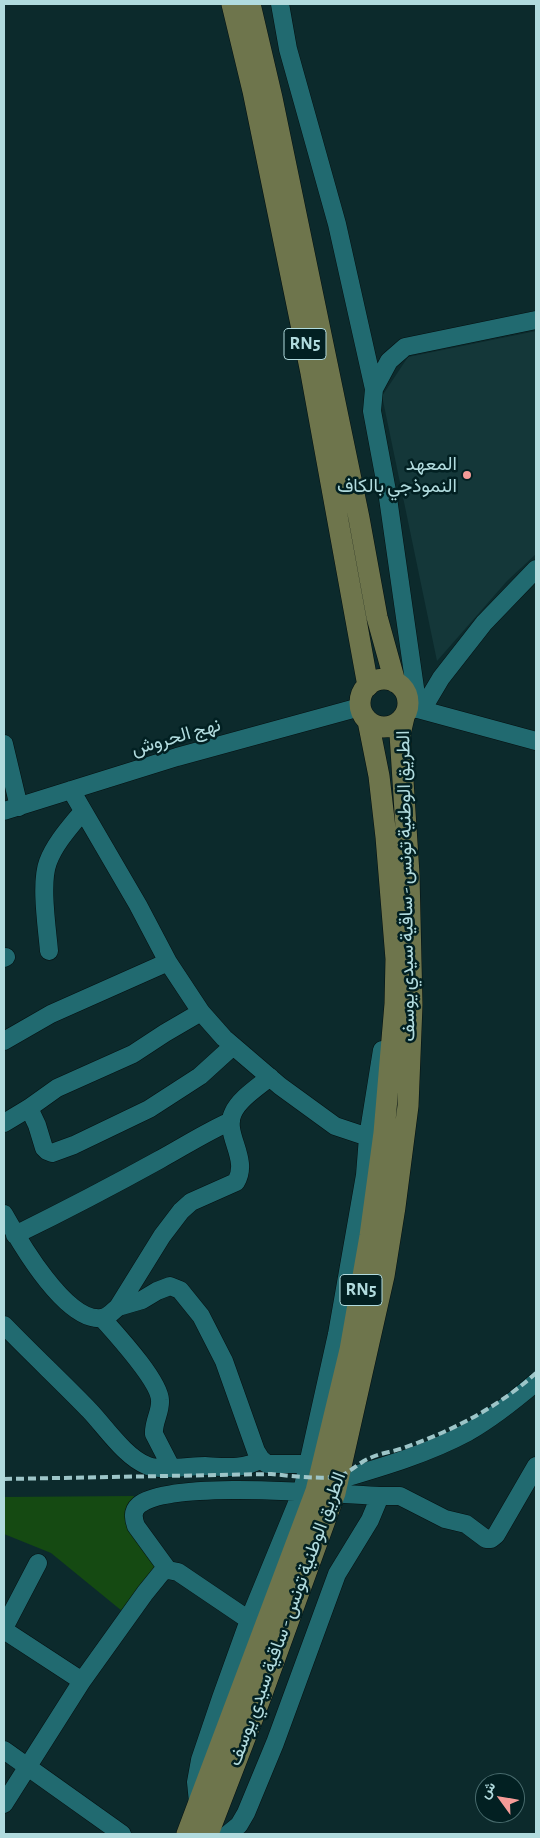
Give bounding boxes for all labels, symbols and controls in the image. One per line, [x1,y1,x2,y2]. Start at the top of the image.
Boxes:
road number: RN5 [284,328,326,359]
place label: المعهد النموذجي بالكاف [337,453,457,497]
marker: المعهد النموذجي بالكاف [461,469,473,481]
street label: نهج الحروش [129,713,223,761]
street label: الطريق الوطنية تونس - ساقية سيدي يوسف [392,730,420,1042]
road number: RN5 [340,1274,382,1306]
street label: الطريق الوطنية تونس - ساقية سيدي يوسف [223,1469,351,1769]
north arrow [475,1773,525,1823]
text: ش [478,1780,499,1801]

